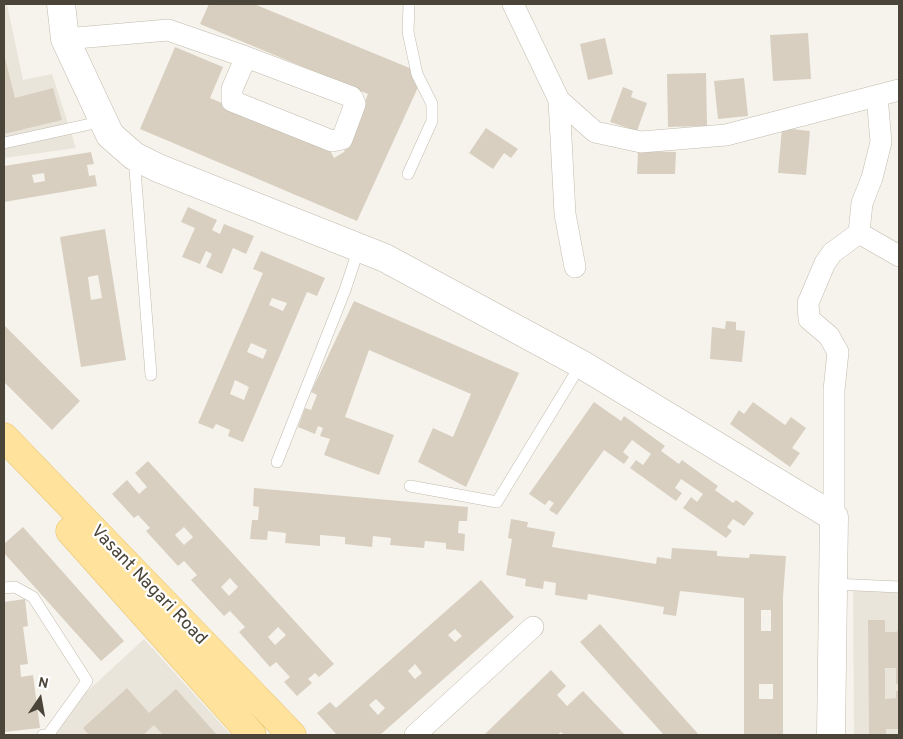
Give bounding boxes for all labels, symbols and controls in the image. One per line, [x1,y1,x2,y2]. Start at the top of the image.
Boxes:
street label: Vasant Nagari Road [85,522,211,650]
north arrow [15,674,65,724]
text: N [37,674,50,693]

